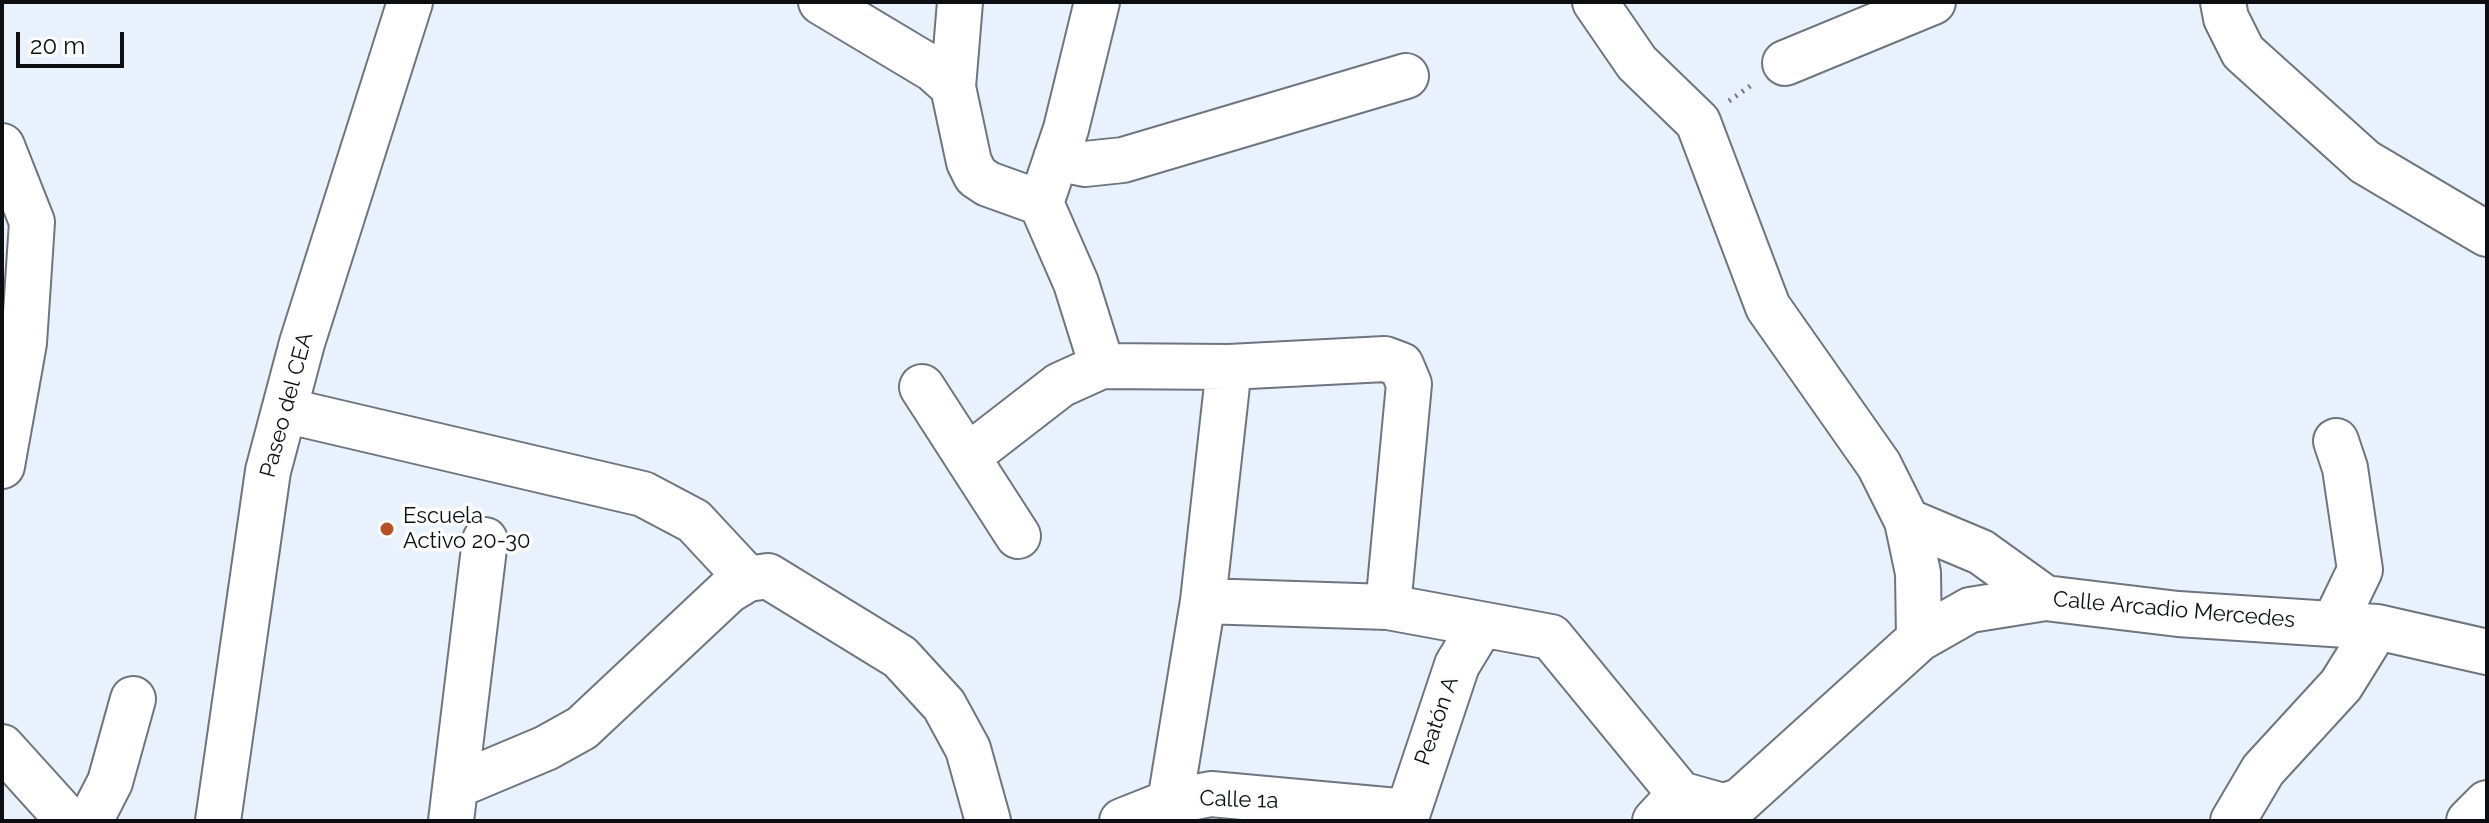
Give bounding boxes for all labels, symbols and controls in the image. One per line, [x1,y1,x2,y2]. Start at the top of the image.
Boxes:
scale bar [20,16,128,66]
text: 20 m [30,31,85,60]
street label: Paseo del CEA [255,329,319,481]
place label: Escuela Activo 20-30 [403,503,530,554]
marker: Escuela Activo 20-30 [378,520,396,538]
street label: Calle Arcadio Mercedes [2052,586,2296,634]
street label: Peatón A [1410,673,1464,769]
street label: Calle 1a [1199,785,1279,815]

